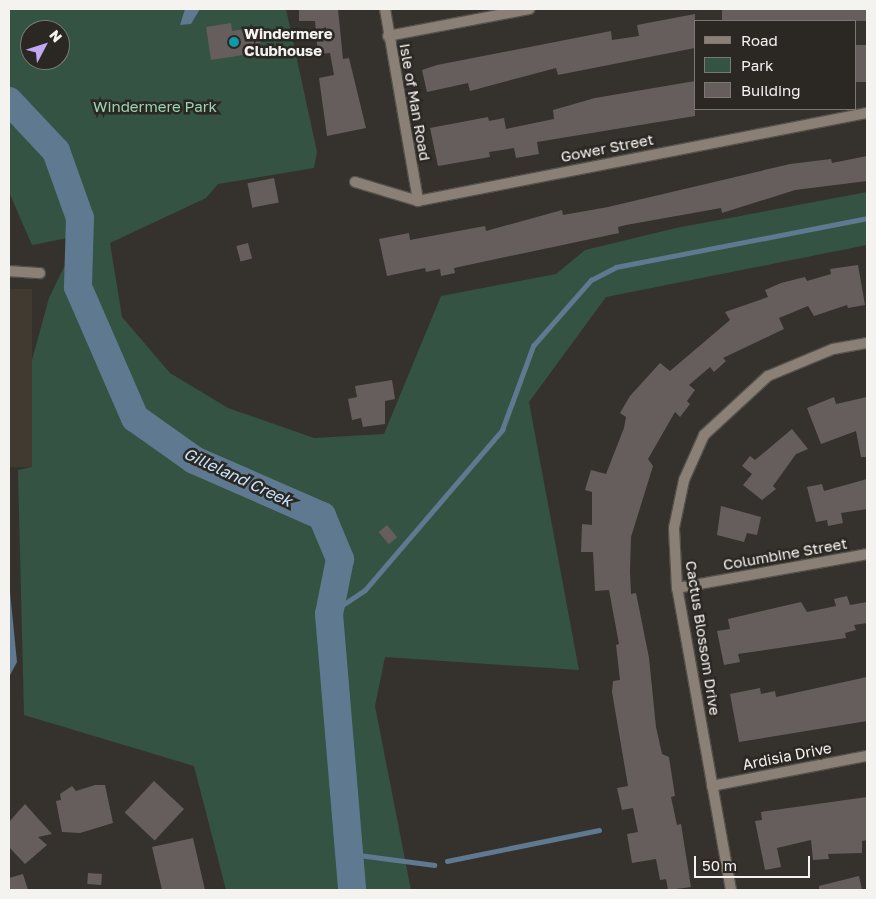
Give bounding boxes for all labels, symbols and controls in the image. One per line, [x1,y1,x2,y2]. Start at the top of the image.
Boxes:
north arrow [20,20,70,70]
legend [694,20,856,110]
place label: Windermere Clubhouse [244,24,333,59]
text: N [46,26,66,45]
text: Road [741,31,778,49]
marker: Windermere Clubhouse [228,36,240,48]
street label: Isle of Man Road [396,42,434,162]
text: Park [741,56,773,74]
text: Building [741,81,801,99]
park label: Windermere Park [93,98,217,116]
street label: Gower Street [559,130,655,166]
water label: Gilleland Creek [181,444,295,510]
street label: Columbine Street [722,534,848,574]
street label: Cactus Blossom Drive [682,559,724,717]
street label: Ardisia Drive [741,739,833,773]
scale bar [696,846,812,878]
text: 50 m [702,856,737,874]

